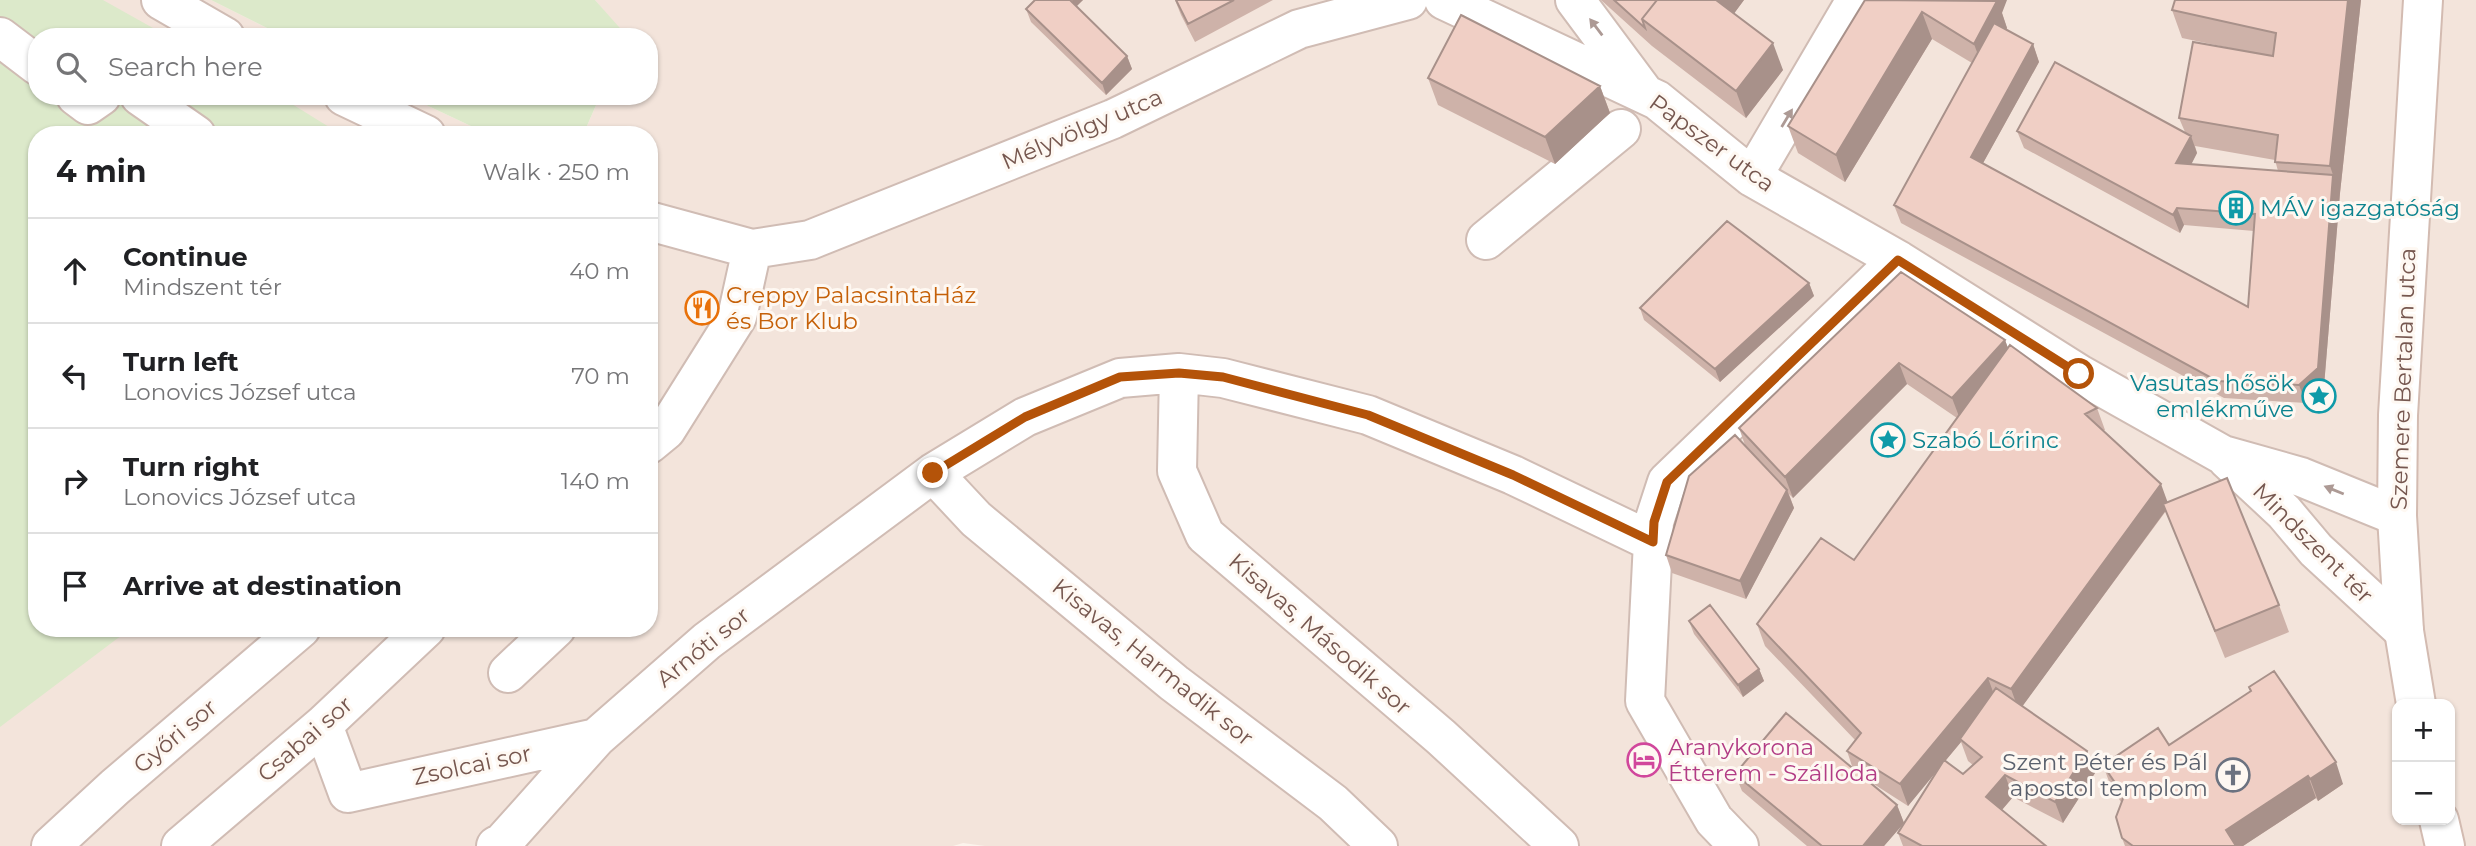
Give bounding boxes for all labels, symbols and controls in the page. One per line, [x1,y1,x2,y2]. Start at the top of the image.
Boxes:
one-way arrow [1588,19,1603,37]
search box [28,28,658,105]
icon: search [52,48,90,86]
text: Search here [108,51,263,83]
street label: Mélyvölgy utca [997,82,1167,176]
street label: Papszer utca [1644,88,1780,198]
one-way arrow [1780,108,1792,128]
text: 4 min [56,153,146,190]
text: Walk · 250 m [483,158,630,186]
building icon: MÁV igazgatóság [2217,189,2255,227]
place label: MÁV igazgatóság [2260,194,2460,222]
text: Continue [123,241,248,273]
street label: Szemere Bertalan utca [2384,247,2422,511]
icon: ahead [56,252,94,290]
text: 40 m [569,257,630,285]
text: Mindszent tér [123,273,282,301]
place label: Creppy PalacsintaHáz és Bor Klub [726,281,976,335]
restaurant icon: Creppy PalacsintaHáz és Bor Klub [683,289,721,327]
text: Turn left [123,346,239,378]
icon: left [56,357,94,395]
route start [2063,358,2094,389]
text: 70 m [571,362,630,390]
place label: Vasutas hősök emlékműve [2130,369,2294,423]
place icon: Vasutas hősök emlékműve [2300,377,2338,415]
text: Lonovics József utca [123,378,357,406]
place icon: Szabó Lőrinc [1869,421,1907,459]
place label: Szabó Lőrinc [1912,426,2059,454]
text: Turn right [123,451,259,483]
route end [917,457,948,488]
icon: right [56,462,94,500]
text: 140 m [561,467,630,495]
street label: Mindszent tér [2247,477,2379,609]
text: Lonovics József utca [123,483,357,511]
one-way arrow [2323,484,2344,495]
street label: Kisavas, Második sor [1223,547,1417,721]
icon: arrive [56,567,94,605]
text: Arrive at destination [123,570,402,602]
street label: Kisavas, Harmadik sor [1047,572,1259,752]
street label: Arnóti sor [651,601,755,693]
street label: Csabai sor [252,690,358,788]
street label: Győri sor [128,693,222,779]
map controls [2392,699,2455,825]
button: + [2392,699,2455,762]
place label: Aranykorona Étterem - Szálloda [1668,733,1878,787]
street label: Zsolcai sor [410,739,534,791]
hotel icon: Aranykorona Étterem - Szálloda [1625,741,1663,779]
place label: Szent Péter és Pál apostol templom [2002,748,2208,802]
church icon: Szent Péter és Pál apostol templom [2214,756,2252,794]
button: − [2392,762,2455,825]

